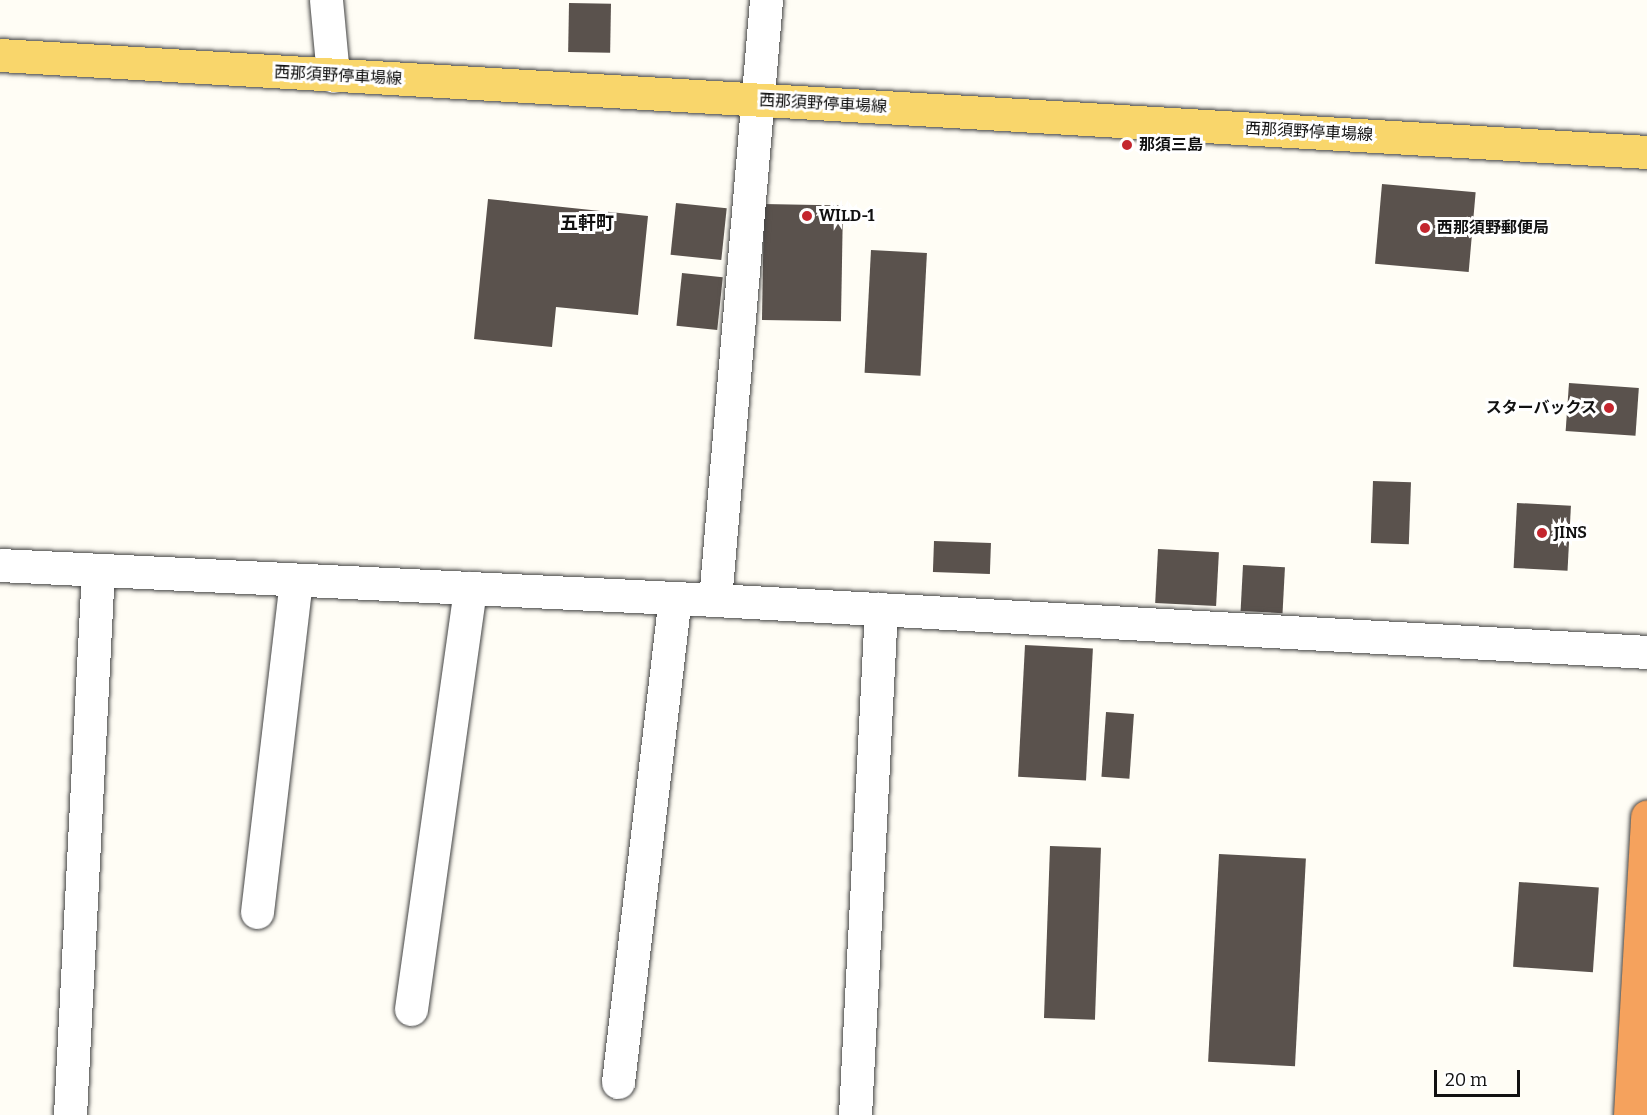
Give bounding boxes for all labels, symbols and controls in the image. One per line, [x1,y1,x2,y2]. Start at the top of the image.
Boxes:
street label: 西那須野停車場線 [274,63,402,89]
street label: 西那須野停車場線 [759,91,887,117]
street label: 西那須野停車場線 [1245,119,1373,145]
place label: 那須三島 [1139,135,1203,155]
marker: 那須三島 [1120,138,1134,152]
place label: WILD-1 [819,206,875,226]
marker: WILD-1 [800,209,814,223]
district label: 五軒町 [560,212,614,234]
place label: 西那須野郵便局 [1437,218,1549,238]
marker: 西那須野郵便局 [1418,221,1432,235]
place label: スターバックス [1485,398,1597,418]
marker: スターバックス [1602,401,1616,415]
place label: JINS [1554,523,1587,543]
marker: JINS [1535,526,1549,540]
scale bar [1437,1058,1522,1096]
text: 20 m [1445,1069,1487,1091]

